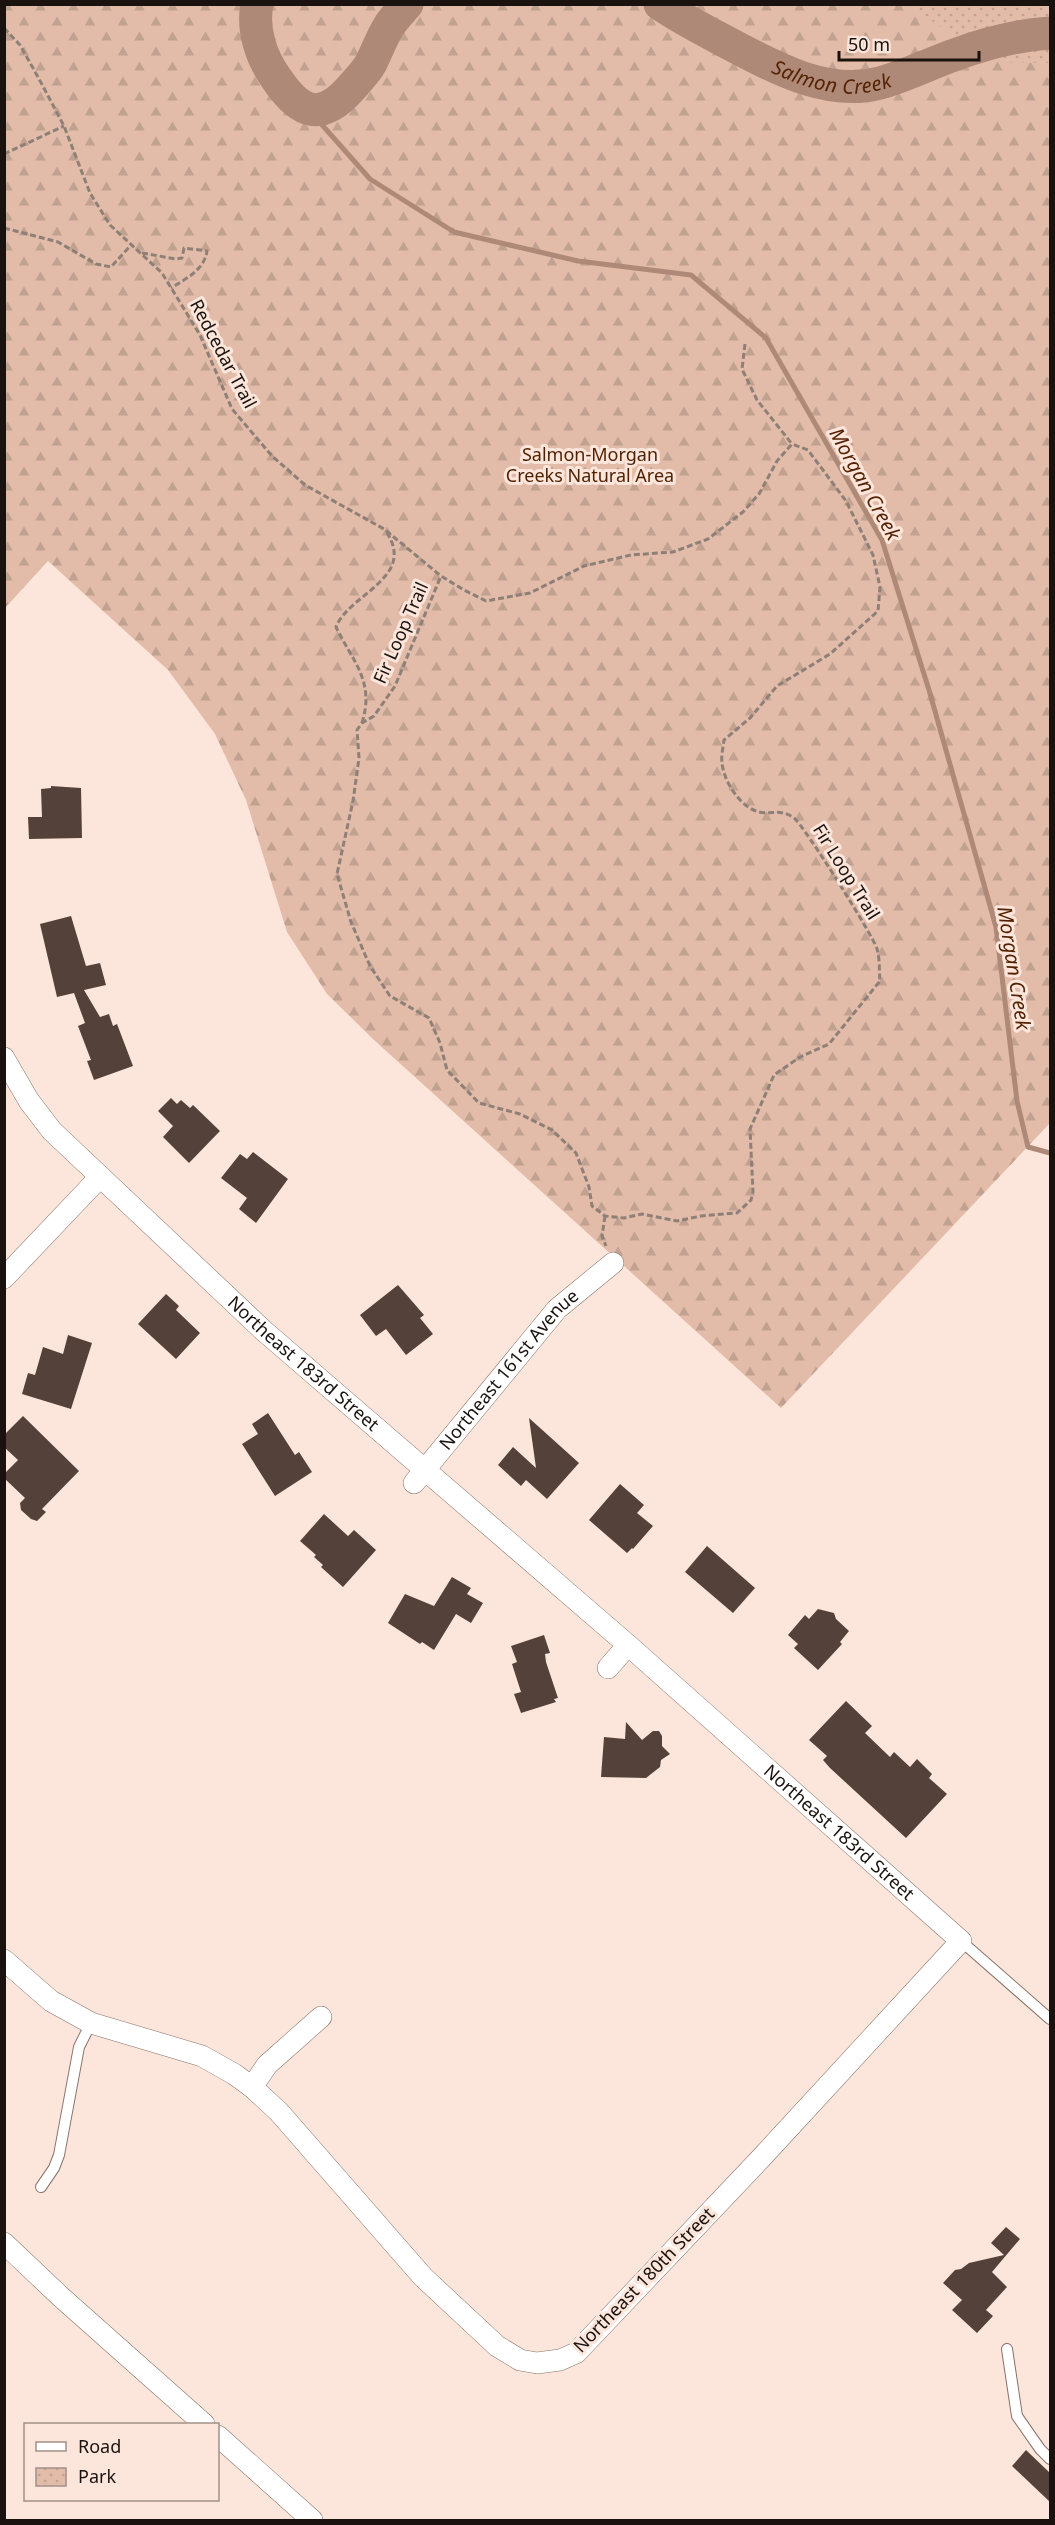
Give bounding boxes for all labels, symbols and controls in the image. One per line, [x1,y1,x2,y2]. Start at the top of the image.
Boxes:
scale bar [839,24,978,62]
text: 50 m [848,32,890,56]
water label: Salmon Creek [768,53,896,100]
street label: Redcedar Trail [185,295,263,412]
water label: Morgan Creek [823,423,908,546]
park label: Salmon-Morgan Creeks Natural Area [506,442,674,487]
street label: Fir Loop Trail [367,578,433,687]
street label: Fir Loop Trail [808,819,886,924]
water label: Morgan Creek [991,904,1038,1033]
street label: Northeast 161st Avenue [433,1283,583,1454]
street label: Northeast 183rd Street [223,1290,385,1436]
street label: Northeast 183rd Street [759,1758,920,1905]
street label: Northeast 180th Street [568,2201,719,2357]
legend [24,2423,219,2501]
text: Road [78,2434,121,2458]
text: Park [78,2464,116,2488]

